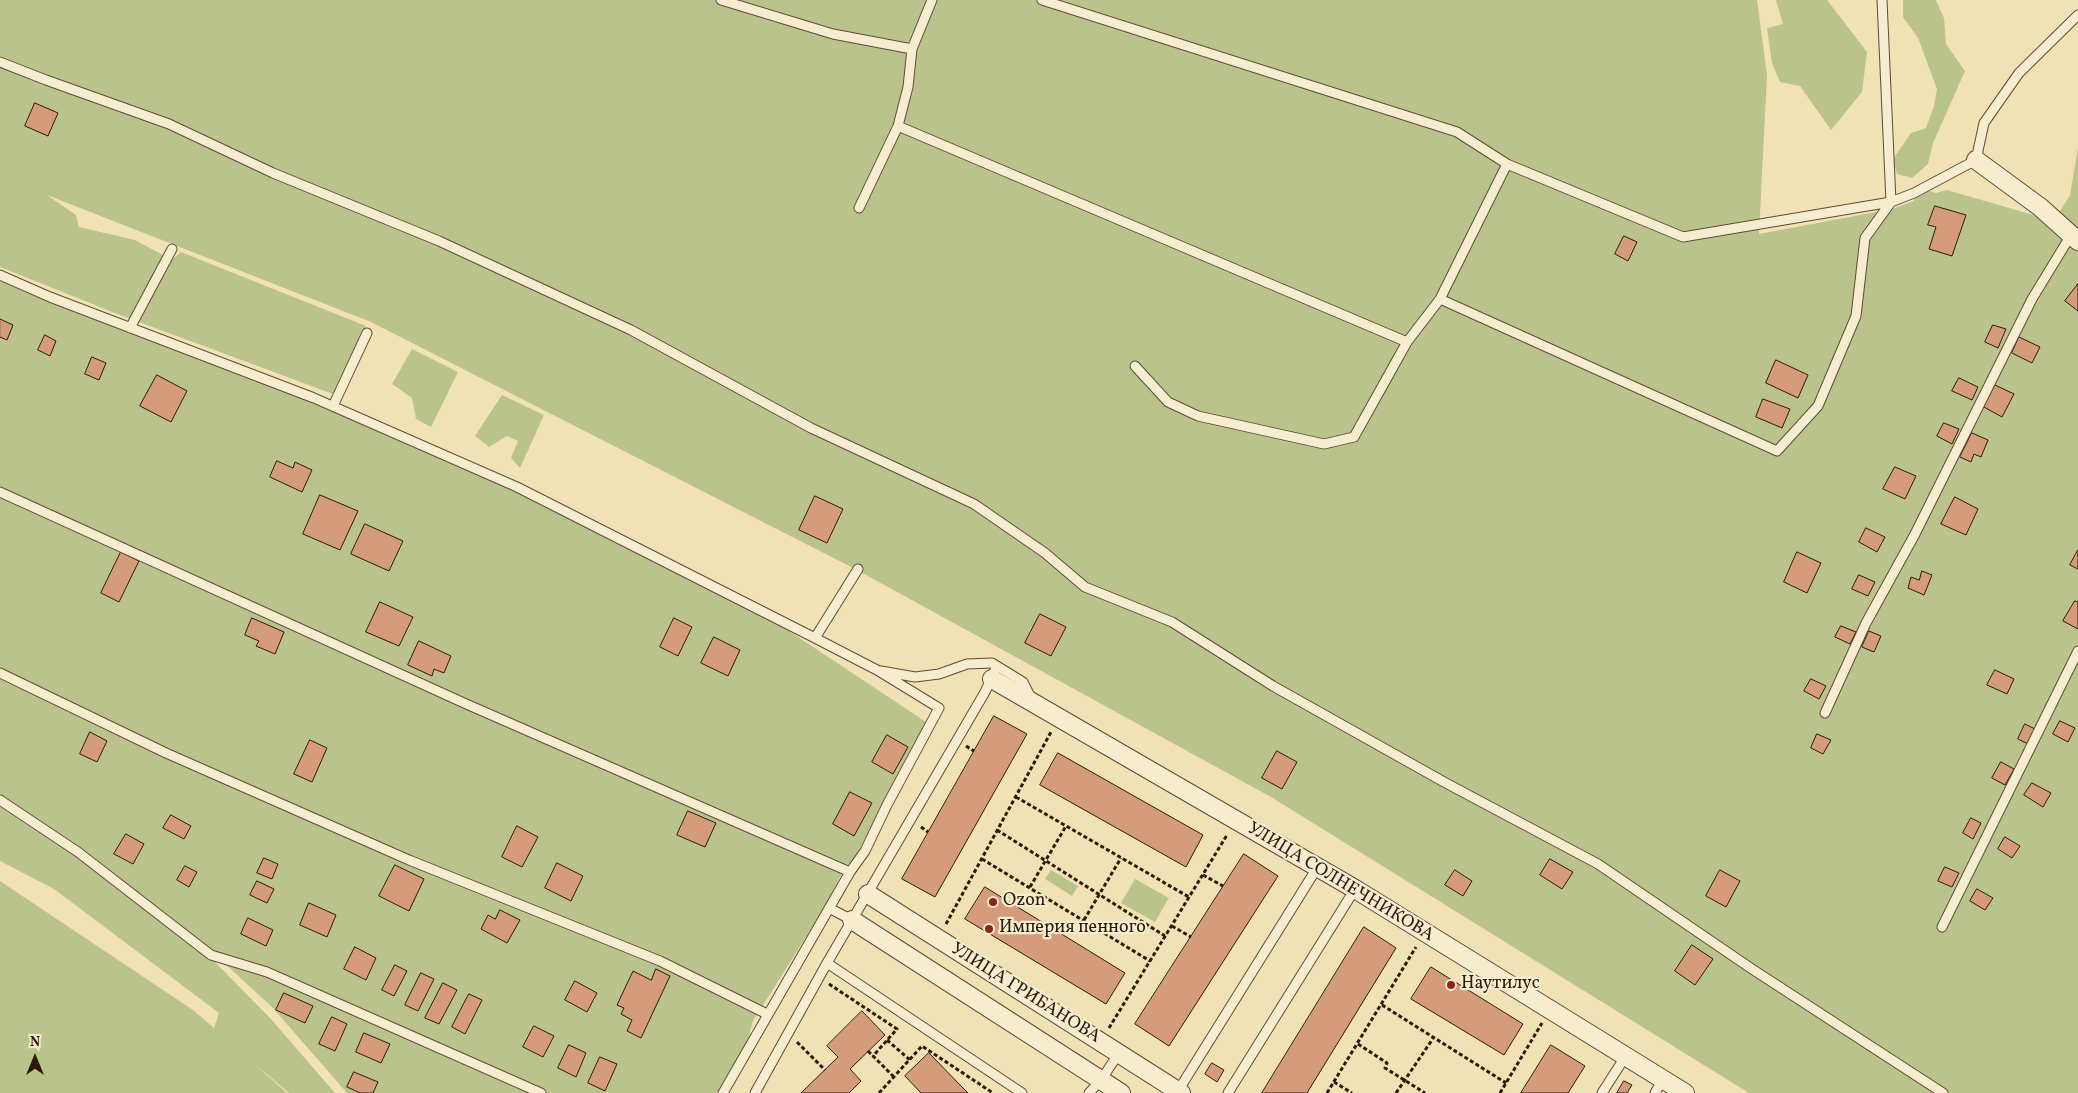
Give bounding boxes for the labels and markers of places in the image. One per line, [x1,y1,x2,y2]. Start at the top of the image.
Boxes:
place label: Ozon [1003,891,1045,913]
marker: Ozon [987,896,999,908]
place label: Империя пенного [999,918,1146,940]
marker: Империя пенного [983,923,995,935]
place label: Наутилус [1461,974,1540,996]
marker: Наутилус [1445,979,1457,991]

